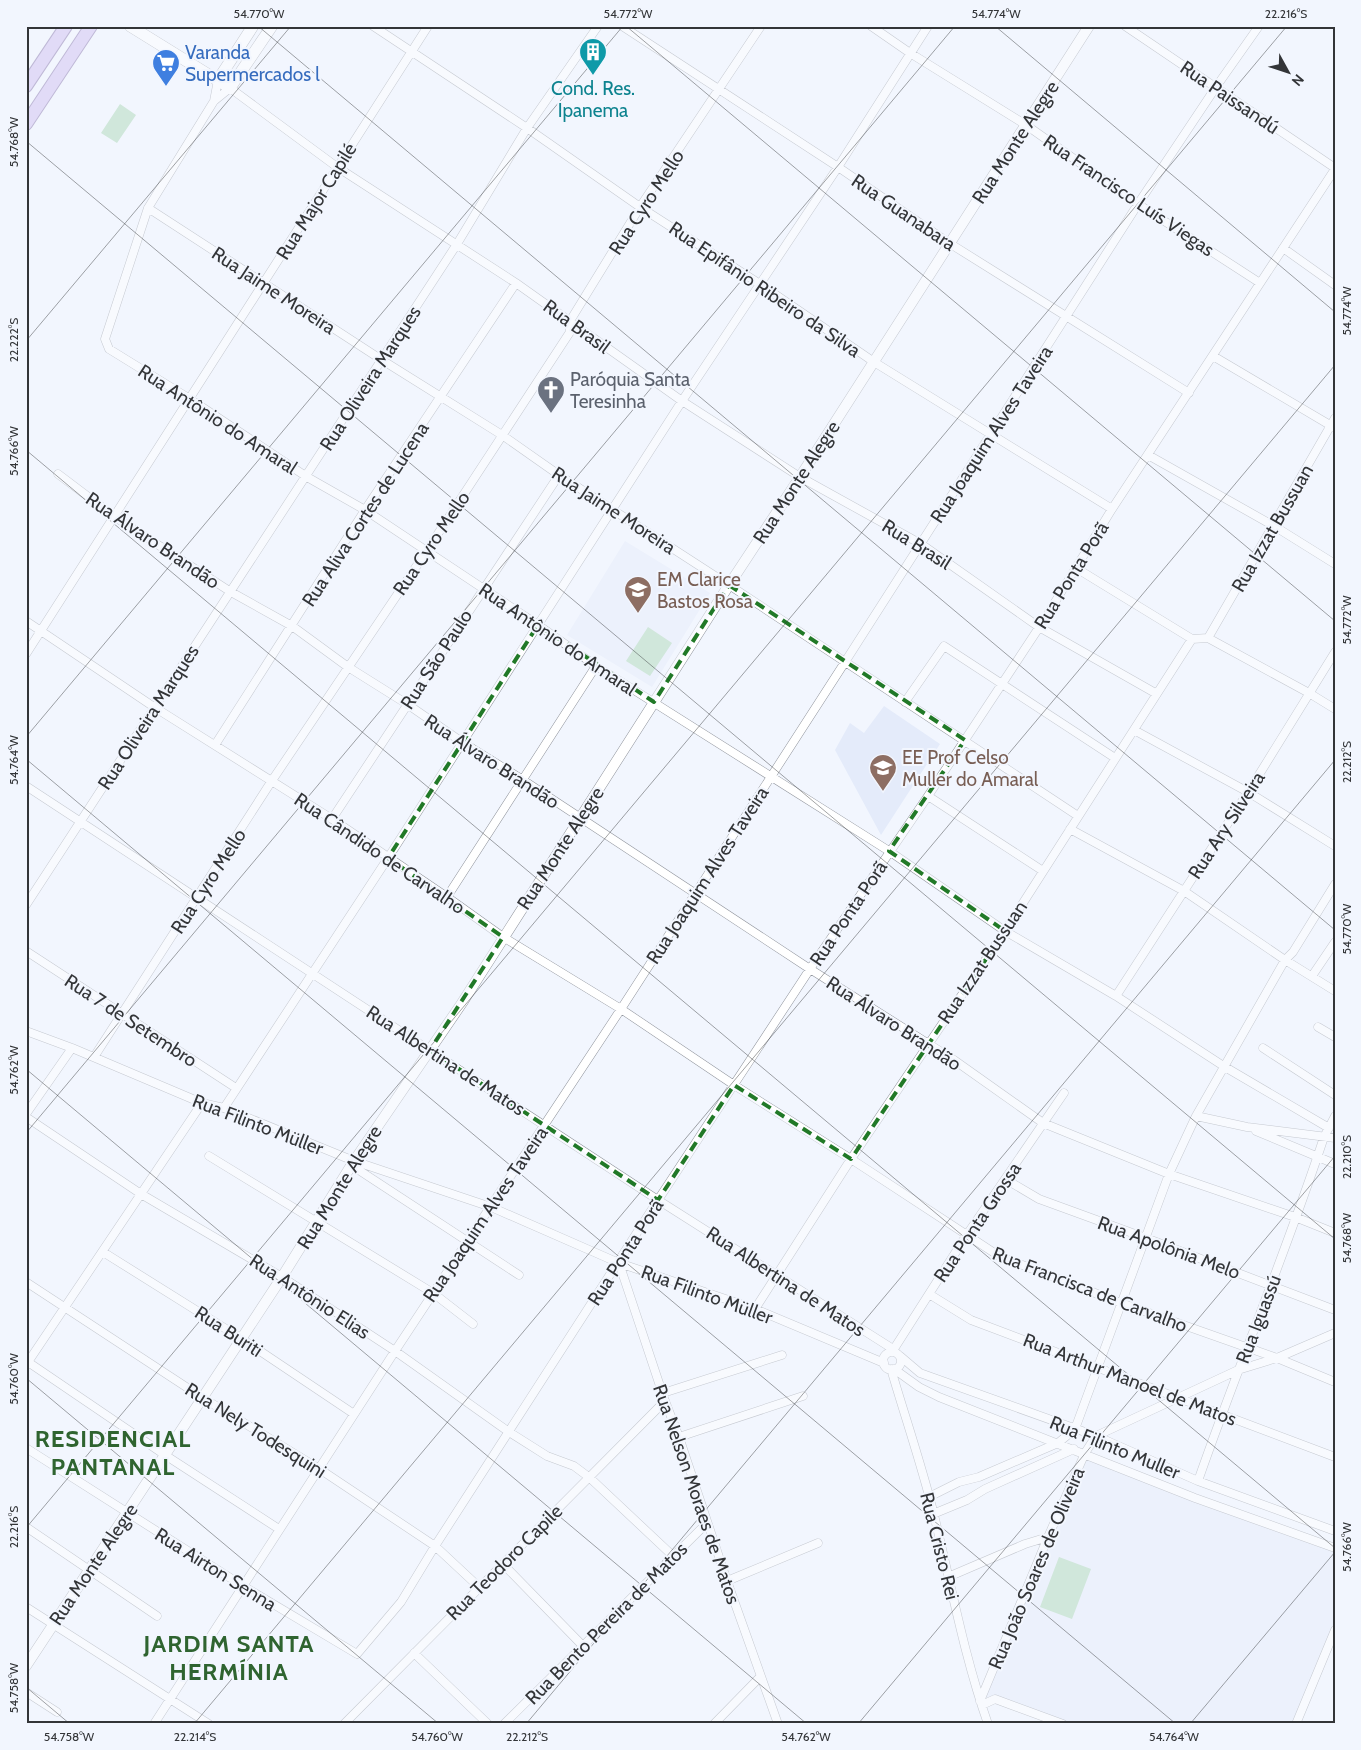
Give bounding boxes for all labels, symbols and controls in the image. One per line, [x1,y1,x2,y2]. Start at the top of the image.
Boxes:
text: 54.770°W [234,6,285,21]
text: 54.772°W [604,6,653,21]
text: 54.774°W [971,6,1021,21]
text: 22.216°S [1265,6,1307,21]
building icon: Cond. Res. Ipanema [578,37,608,76]
place label: Varanda Supermercados l [185,41,320,86]
supermarket icon: Varanda Supermercados l [151,48,181,87]
north arrow [1264,48,1314,98]
street label: Rua Paissandú [1176,56,1284,139]
text: N [1288,71,1308,90]
street label: Rua Monte Alegre [967,76,1064,208]
place label: Cond. Res. Ipanema [551,77,635,122]
text: 54.768°W [6,116,21,167]
street label: Rua Francisco Luís Viegas [1039,130,1219,261]
street label: Rua Major Capilé [271,138,362,264]
street label: Rua Cyro Mello [604,145,689,259]
street label: Rua Guanabara [847,169,960,256]
street label: Rua Epifânio Ribeiro da Silva [665,217,865,362]
street label: Rua Jaime Moreira [207,242,340,339]
text: 54.774°W [1339,286,1354,336]
street label: Rua Brasil [539,294,615,359]
street label: Rua Oliveira Marques [315,301,426,455]
text: 22.222°S [6,318,21,362]
street label: Rua Joaquim Alves Taveira [925,341,1057,527]
street label: Rua Antônio do Amaral [134,359,302,480]
place label: Paróquia Santa Teresinha [570,368,690,413]
church icon: Paróquia Santa Teresinha [536,375,566,414]
street label: Rua Monte Alegre [748,416,845,548]
street label: Rua Aliva Cortes de Lucena [297,418,434,611]
text: 54.766°W [6,425,21,476]
street label: Rua Izzat Bussuan [1227,460,1318,596]
street label: Rua Jaime Moreira [547,462,680,559]
street label: Rua Álvaro Brandão [82,486,224,594]
street label: Rua Cyro Mello [388,487,475,600]
street label: Rua Brasil [878,514,956,575]
street label: Rua Ponta Porã [1029,517,1113,633]
place label: EM Clarice Bastos Rosa [657,568,753,613]
school or university icon: EM Clarice Bastos Rosa [623,575,653,614]
street label: Rua Antônio do Amaral [475,578,641,701]
text: 54.772°W [1339,595,1354,644]
street label: Rua São Paulo [396,605,477,713]
street label: Rua Oliveira Marques [93,640,204,794]
street label: Rua Álvaro Brandão [420,708,564,814]
text: 54.764°W [6,734,21,785]
text: 22.212°S [1339,741,1354,783]
place label: EE Prof Celso Muller do Amaral [902,746,1039,791]
school or university icon: EE Prof Celso Muller do Amaral [868,753,898,792]
street label: Rua Ary Silveira [1183,767,1270,883]
street label: Rua Monte Alegre [512,782,609,914]
street label: Rua Joaquim Alves Taveira [641,782,773,968]
street label: Rua Cândido de Carvalho [290,788,469,919]
street label: Rua Cyro Mello [166,824,251,938]
street label: Rua Ponta Porã [805,856,892,970]
street label: Rua Izzat Bussuan [933,896,1032,1028]
text: 54.770°W [1339,903,1354,954]
street label: Rua 7 de Setembro [60,969,201,1072]
street label: Rua Álvaro Brandão [822,970,966,1076]
street label: Rua Albertina de Matos [362,1000,530,1120]
text: 54.762°W [6,1045,21,1095]
street label: Rua Filinto Müller [189,1089,326,1160]
street label: Rua Monte Alegre [292,1121,387,1253]
street label: Rua Joaquim Alves Taveira [418,1122,553,1306]
text: 22.210°S [1339,1135,1354,1179]
street label: Rua Ponta Grossa [929,1158,1026,1287]
street label: Rua Ponta Porã [583,1195,668,1310]
street label: Rua Apolônia Melo [1094,1211,1243,1284]
text: 54.768°W [1339,1212,1354,1263]
street label: Rua Albertina de Matos [702,1221,870,1341]
street label: Rua Francisca de Carvalho [989,1242,1190,1337]
street label: Rua Antônio Elias [245,1249,374,1344]
street label: Rua Filinto Müller [638,1260,776,1329]
street label: Rua Iguassú [1231,1271,1286,1367]
street label: Rua Buriti [190,1301,267,1362]
street label: Rua Arthur Manoel de Matos [1020,1328,1240,1431]
text: 54.760°W [6,1353,21,1405]
street label: Rua Nely Todesquini [181,1378,331,1483]
street label: Rua Nelson Moraes de Matos [648,1381,745,1607]
street label: Rua Filinto Muller [1046,1411,1183,1484]
district label: RESIDENCIAL PANTANAL [35,1424,191,1481]
street label: Rua João Soares de Oliveira [983,1464,1089,1673]
street label: Rua Cristo Rei [915,1490,964,1602]
street label: Rua Monte Alegre [44,1499,143,1629]
street label: Rua Teodoro Capile [442,1499,567,1625]
text: 22.216°S [6,1506,21,1548]
text: 54.766°W [1339,1521,1354,1572]
street label: Rua Airton Senna [151,1523,281,1616]
street label: Rua Bento Pereira de Matos [521,1537,692,1709]
district label: JARDIM SANTA HERMÍNIA [142,1629,315,1686]
text: 54.758°W [6,1662,21,1713]
text: 54.758°W [44,1729,95,1744]
text: 22.214°S [174,1729,216,1744]
text: 54.760°W [411,1729,463,1744]
text: 22.212°S [506,1729,548,1744]
text: 54.762°W [781,1729,831,1744]
text: 54.764°W [1149,1729,1200,1744]

